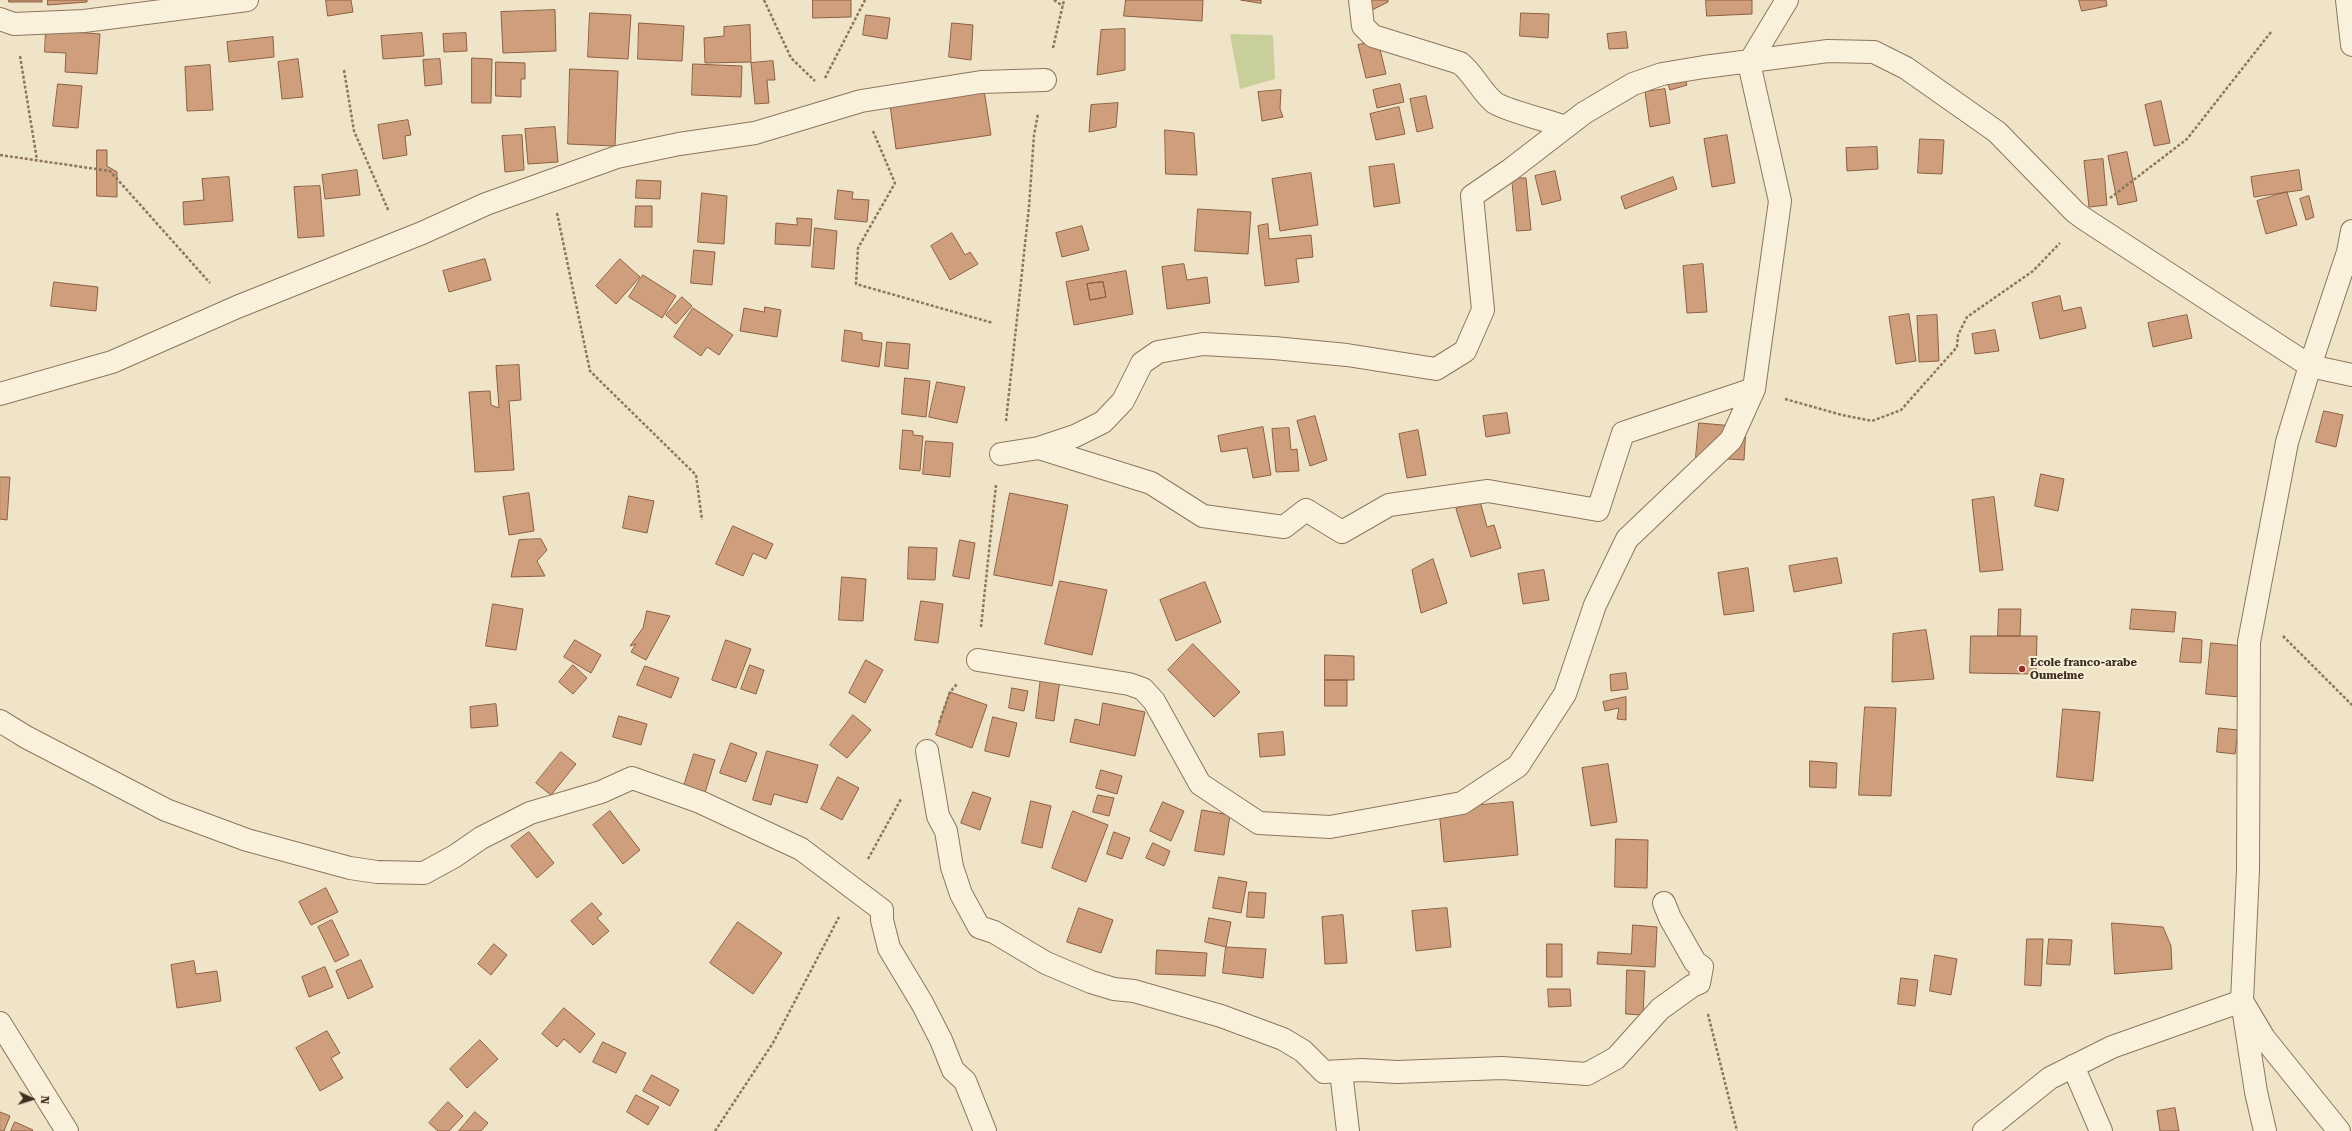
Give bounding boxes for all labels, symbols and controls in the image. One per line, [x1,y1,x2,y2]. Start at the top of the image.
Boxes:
place label: Ecole franco-arabe Oumeime [2030,656,2137,682]
marker: Ecole franco-arabe Oumeime [2017,664,2027,674]
north arrow [12,1079,52,1119]
text: N [38,1095,51,1105]

